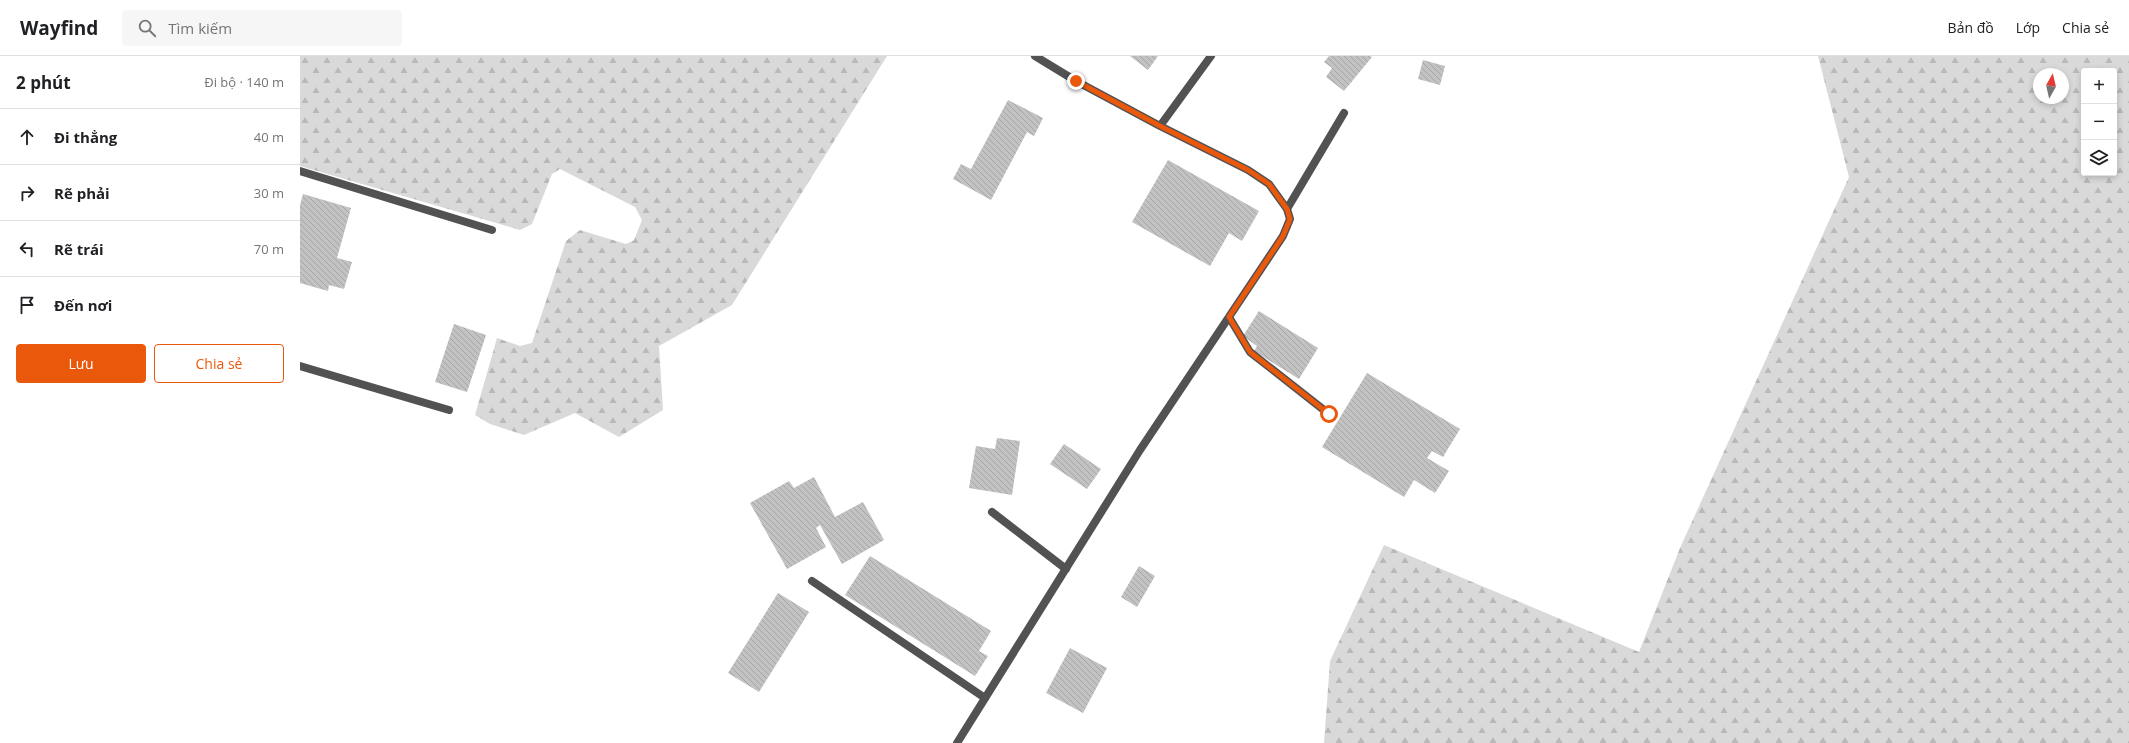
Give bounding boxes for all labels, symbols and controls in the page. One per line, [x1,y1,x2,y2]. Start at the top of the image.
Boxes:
search box [122,10,402,46]
text: Wayfind [20,15,98,41]
icon: search [136,17,158,39]
text: Tìm kiếm [168,18,232,38]
text: Bản đồ [1948,18,1994,37]
text: Lớp [2016,18,2040,37]
text: Chia sẻ [2062,18,2109,37]
north arrow [2033,68,2069,104]
map controls [2081,68,2117,176]
button: + [2081,68,2117,104]
text: 2 phút [16,71,71,94]
route end [1067,72,1085,90]
text: Đi bộ · 140 m [204,73,284,91]
button: − [2081,104,2117,140]
icon: ahead [16,126,38,148]
text: Đi thẳng [54,127,117,147]
text: 40 m [254,128,284,146]
button: layers [2081,140,2117,176]
icon: right [16,182,38,204]
text: Rẽ phải [54,183,110,203]
text: 30 m [254,184,284,202]
icon: left [16,238,38,260]
text: Rẽ trái [54,239,104,259]
text: 70 m [254,240,284,258]
icon: arrive [16,294,38,316]
text: Đến nơi [54,295,112,315]
button: Lưu [16,344,146,383]
button: Chia sẻ [154,344,284,383]
route start [1320,405,1338,423]

